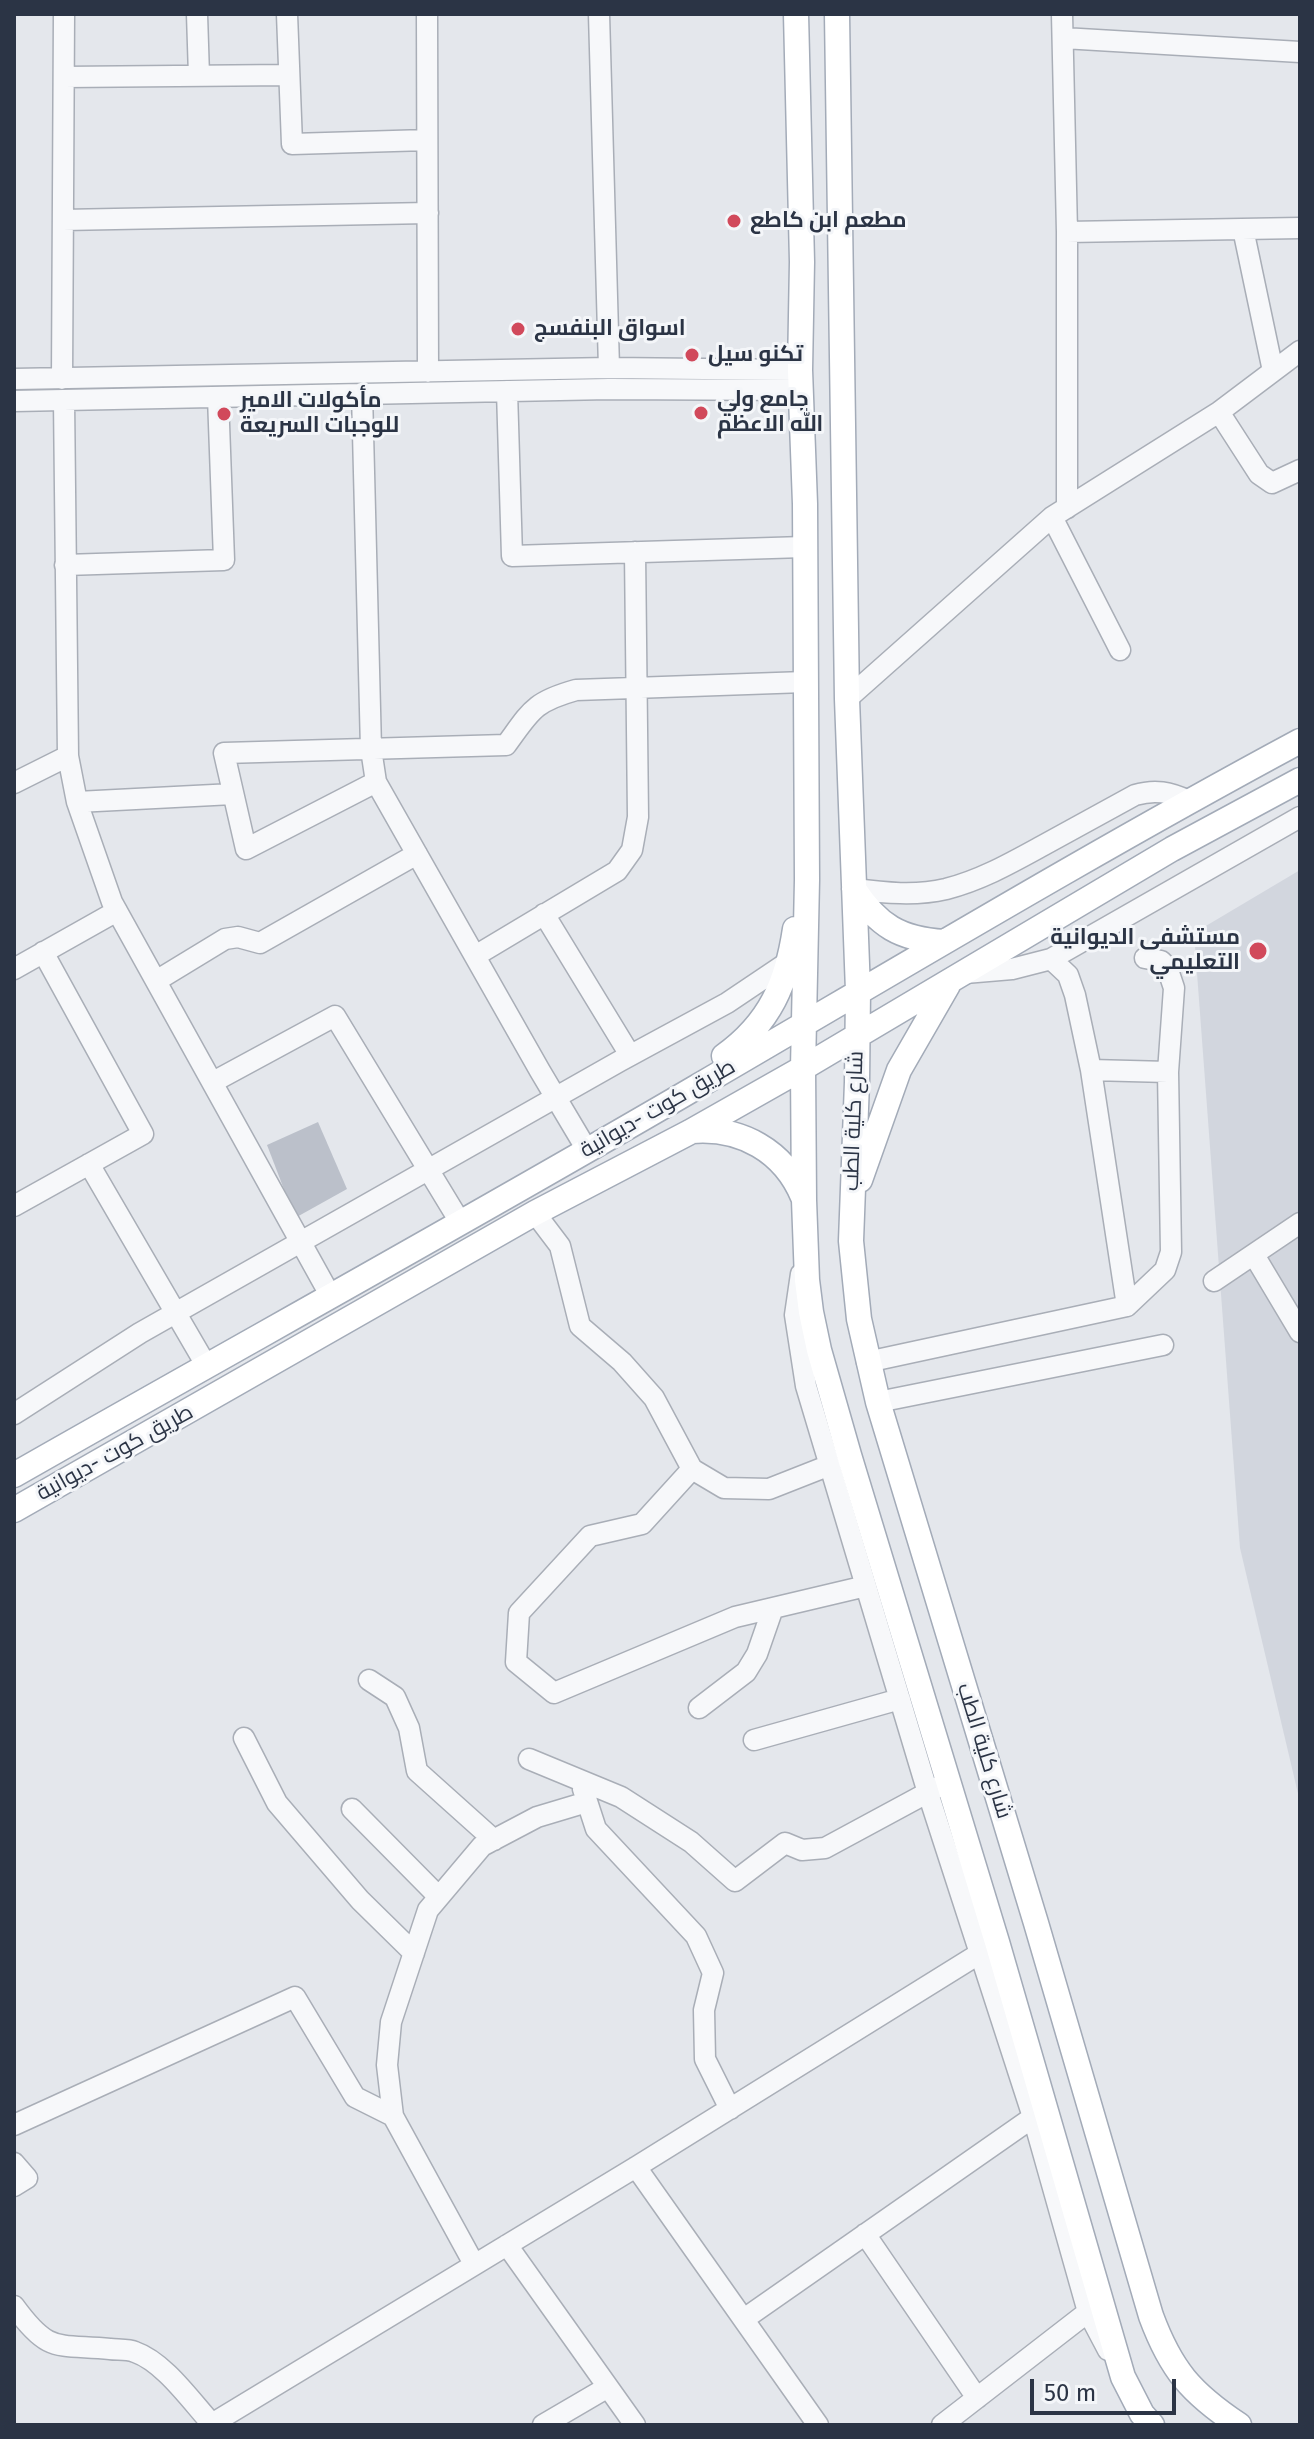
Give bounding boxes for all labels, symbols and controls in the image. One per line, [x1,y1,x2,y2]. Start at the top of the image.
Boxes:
place label: مطعم ابن كاطع [750,208,907,234]
marker: مطعم ابن كاطع [725,212,743,230]
place label: اسواق البنفسج [534,316,686,342]
marker: اسواق البنفسج [509,320,527,338]
place label: تكنو سيل [708,342,803,368]
marker: تكنو سيل [683,346,701,364]
place label: جامع ولي الله الاعظم [717,387,824,438]
place label: مأكولات الامير للوجبات السريعة [240,388,399,440]
marker: جامع ولي الله الاعظم [692,404,710,422]
marker: مأكولات الامير للوجبات السريعة [215,405,233,423]
place label: مستشفى الديوانية التعليمي [1050,925,1240,976]
marker: مستشفى الديوانية التعليمي [1247,940,1269,962]
street label: شارع كلية الطب [838,1050,870,1192]
street label: طريق كوت -ديوانية [576,1054,740,1164]
street label: طريق كوت -ديوانية [32,1399,198,1507]
street label: شارع كلية الطب [951,1680,1017,1822]
scale bar [1034,2363,1180,2413]
text: 50 m [1044,2379,1096,2407]

